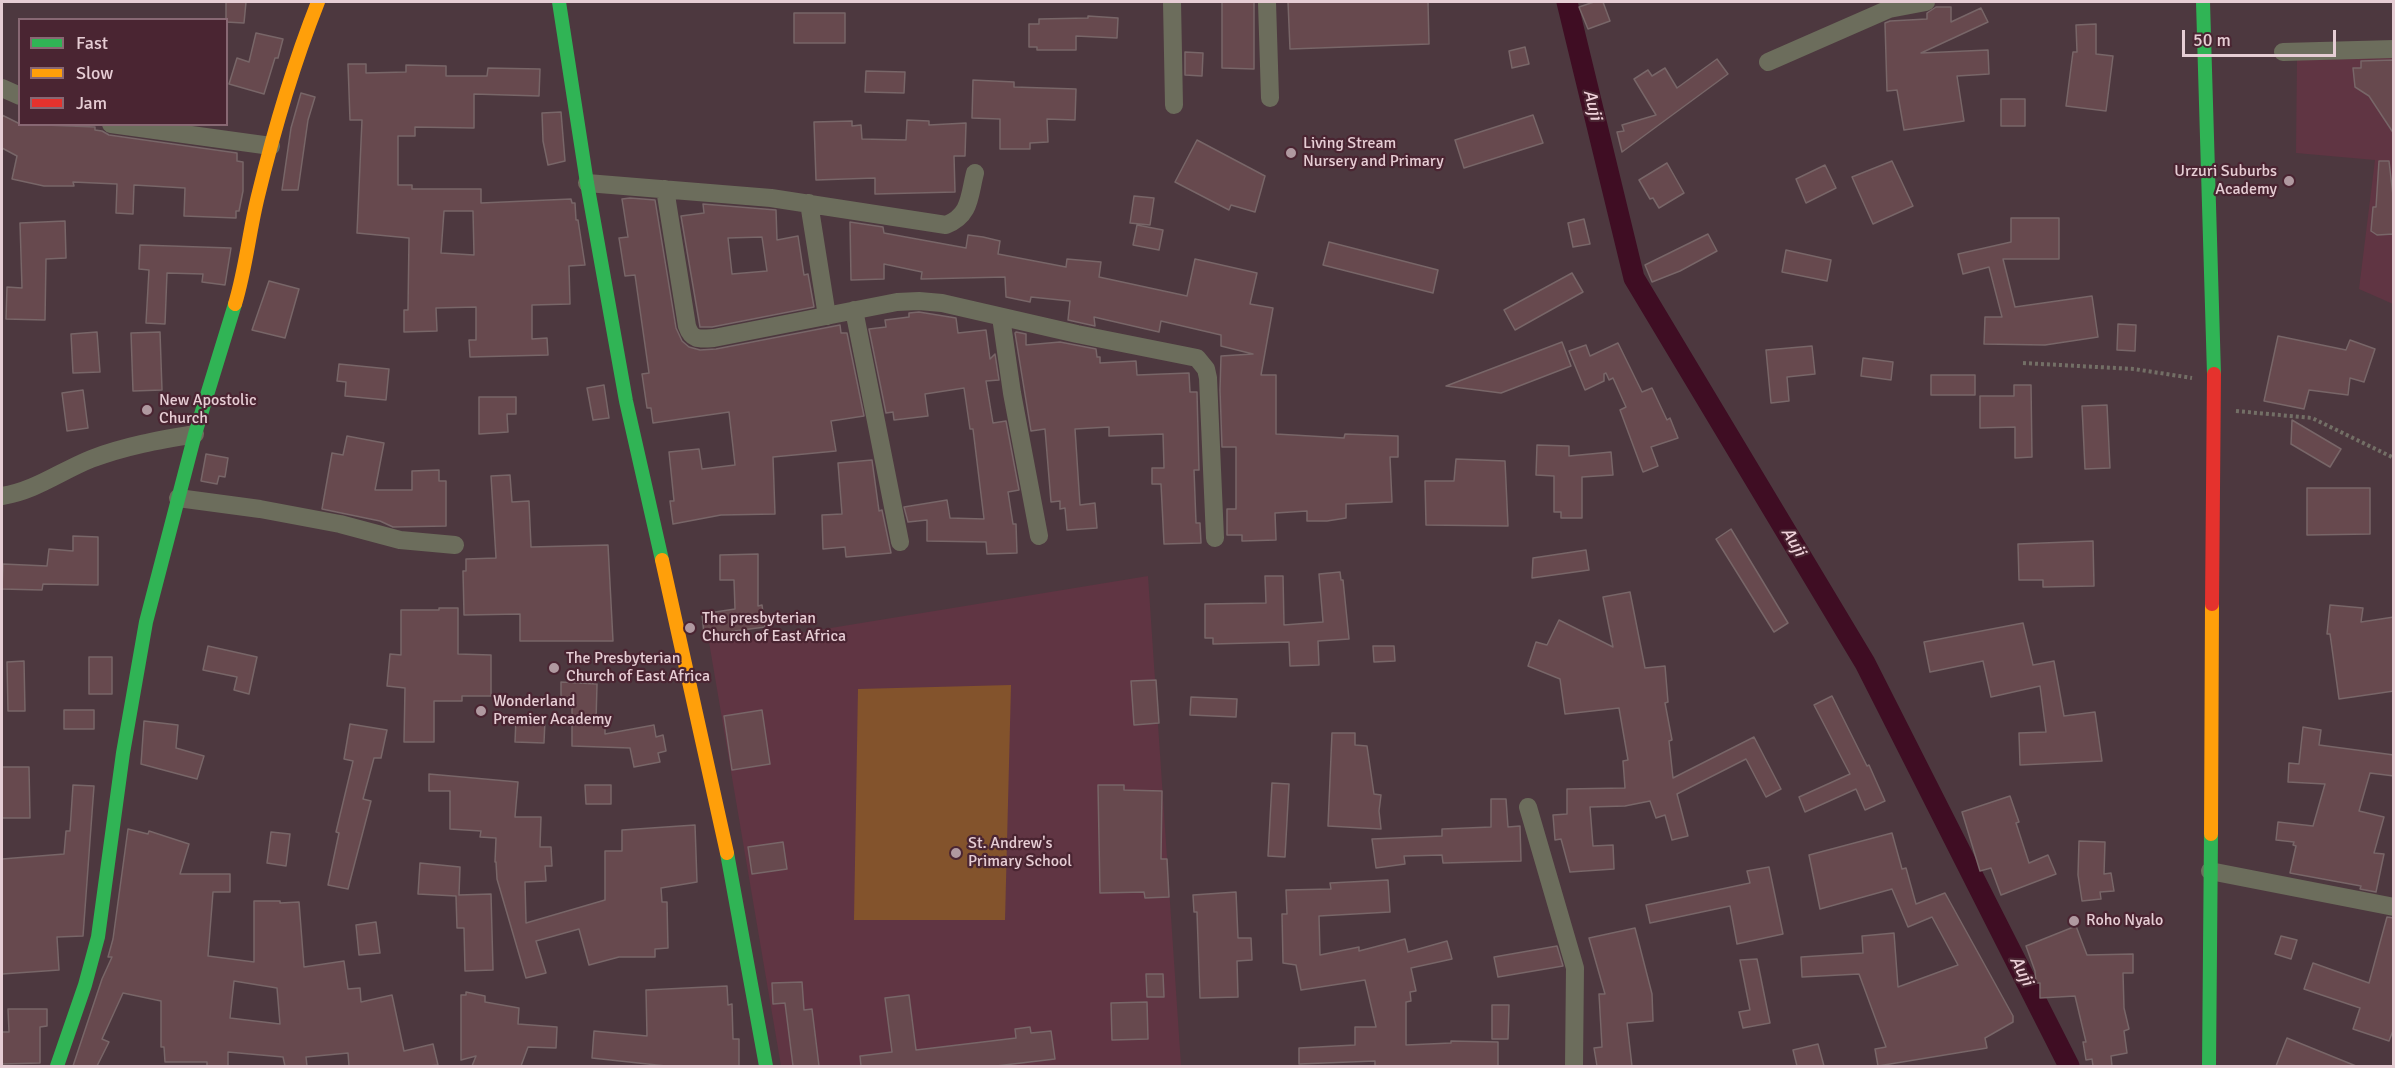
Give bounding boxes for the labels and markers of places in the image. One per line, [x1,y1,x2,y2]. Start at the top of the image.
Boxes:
place label: Living Stream Nursery and Primary [1303,134,1444,172]
marker: Living Stream Nursery and Primary [1284,146,1298,160]
place label: Urzuri Suburbs Academy [2174,162,2277,200]
marker: Urzuri Suburbs Academy [2282,174,2296,188]
place label: New Apostolic Church [159,391,257,429]
marker: New Apostolic Church [140,403,154,417]
place label: The presbyterian Church of East Africa [702,609,846,647]
marker: The presbyterian Church of East Africa [683,621,697,635]
place label: The Presbyterian Church of East Africa [566,649,710,687]
marker: The Presbyterian Church of East Africa [547,661,561,675]
place label: Wonderland Premier Academy [493,692,612,730]
marker: Wonderland Premier Academy [474,704,488,718]
place label: St. Andrew's Primary School [968,834,1072,872]
marker: St. Andrew's Primary School [949,846,963,860]
place label: Roho Nyalo [2086,911,2163,931]
marker: Roho Nyalo [2067,914,2081,928]

